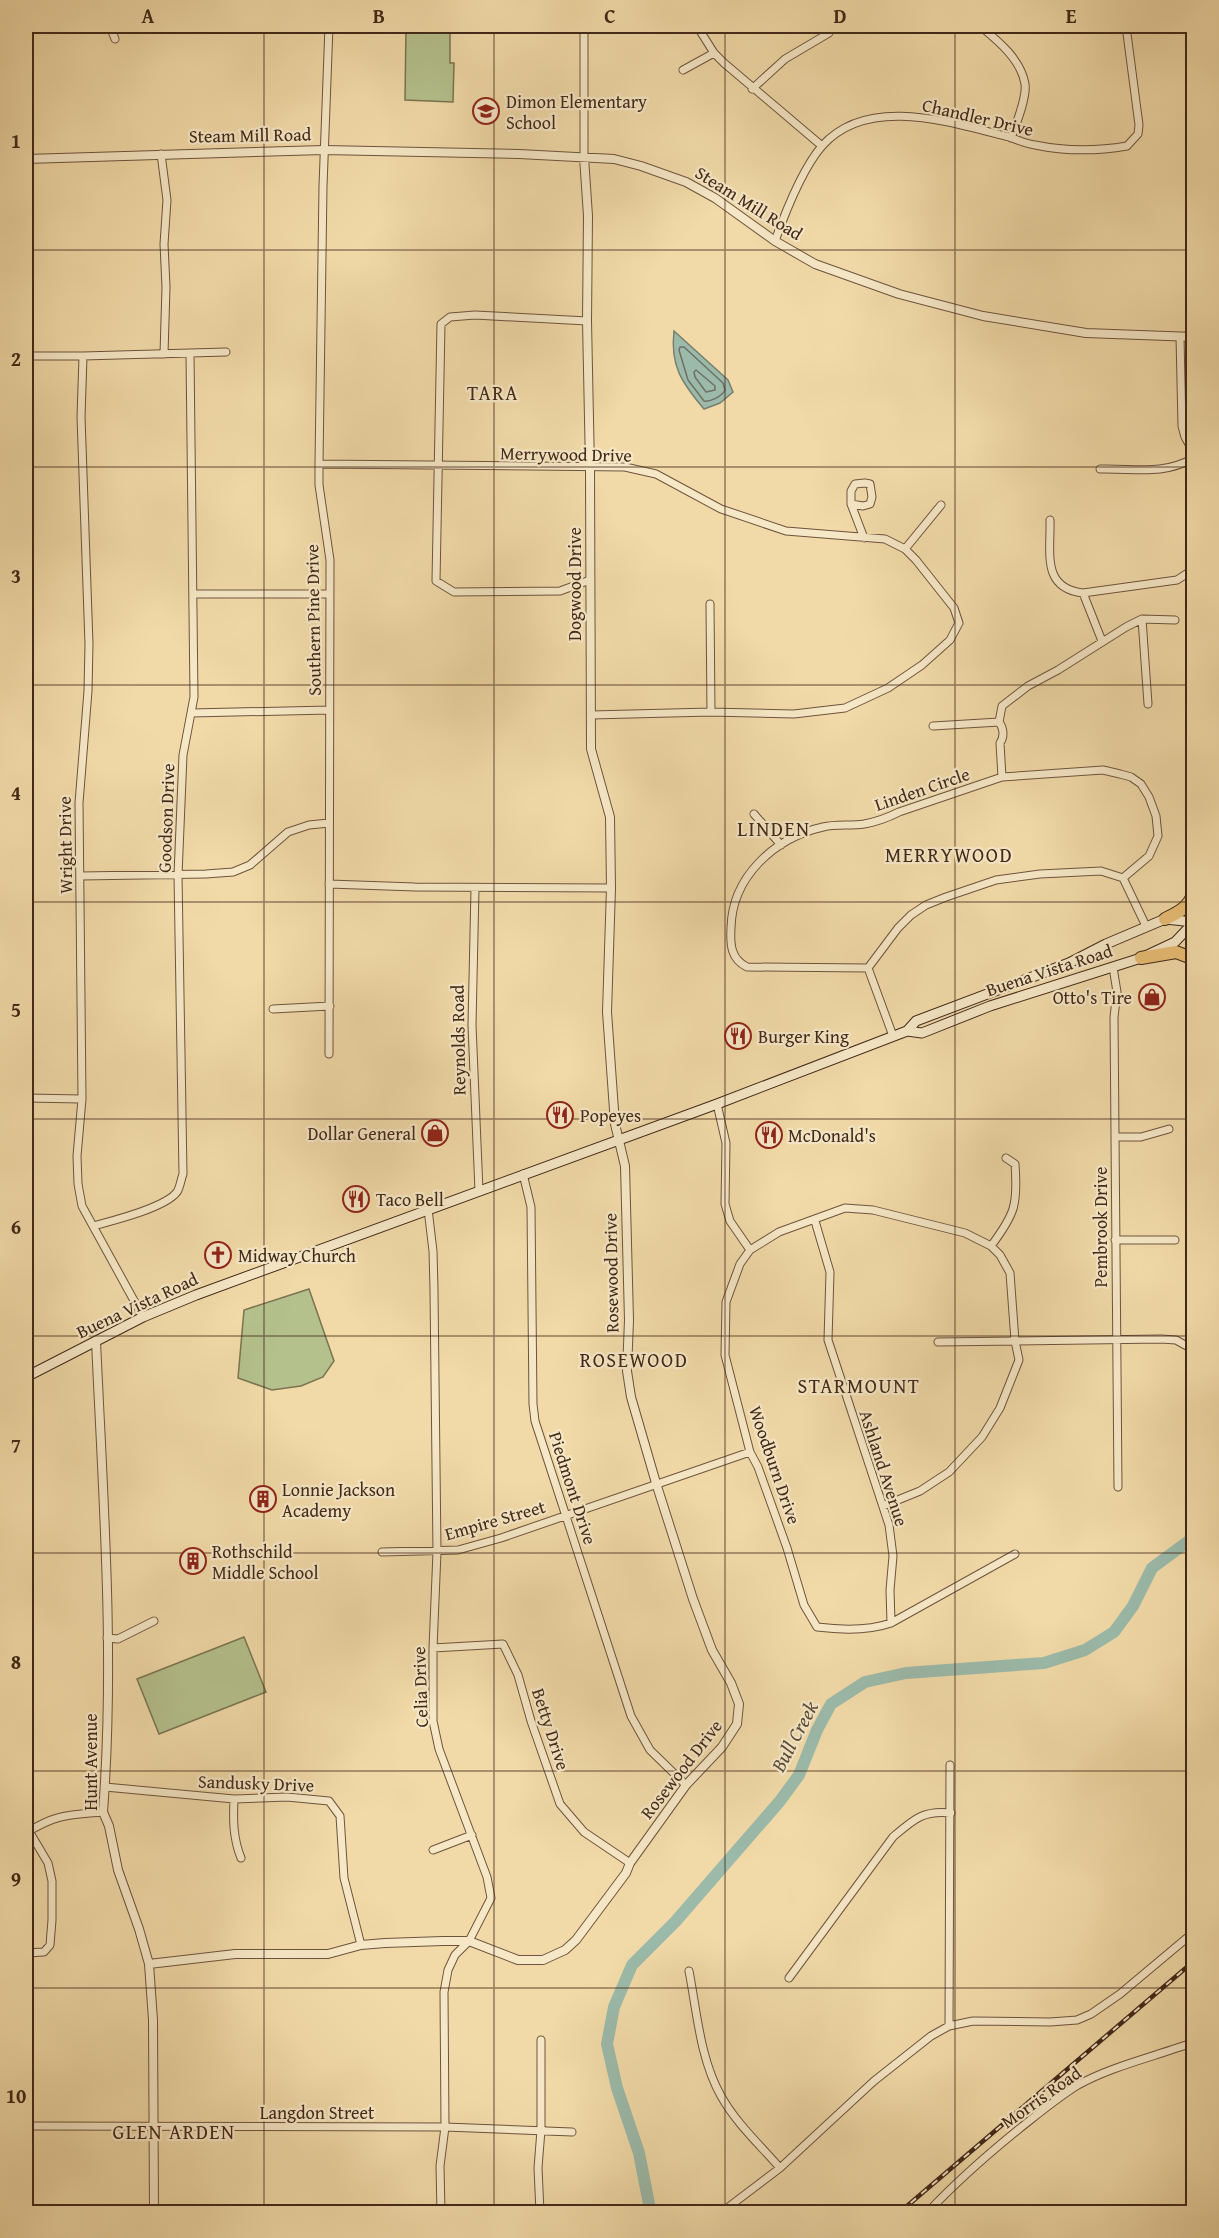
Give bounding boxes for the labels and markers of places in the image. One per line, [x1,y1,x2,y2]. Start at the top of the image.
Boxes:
place label: Dimon Elementary School [506,88,647,136]
school or university icon: Dimon Elementary School [471,96,501,126]
shop icon: Otto's Tire [1137,982,1167,1012]
place label: Otto's Tire [1053,984,1132,1011]
restaurant icon: Burger King [723,1021,753,1051]
place label: Burger King [758,1023,849,1050]
restaurant icon: Popeyes [545,1100,575,1130]
place label: Popeyes [580,1102,641,1129]
shop icon: Dollar General [420,1118,450,1148]
place label: Dollar General [307,1120,416,1147]
restaurant icon: McDonald's [754,1120,784,1150]
place label: McDonald's [788,1122,876,1149]
restaurant icon: Taco Bell [341,1184,371,1214]
place label: Taco Bell [376,1186,444,1213]
church icon: Midway Church [203,1240,233,1270]
place label: Midway Church [238,1242,356,1269]
place label: Lonnie Jackson Academy [282,1476,395,1524]
building icon: Lonnie Jackson Academy [248,1484,278,1514]
place label: Rothschild Middle School [212,1538,319,1586]
building icon: Rothschild Middle School [178,1546,208,1576]

